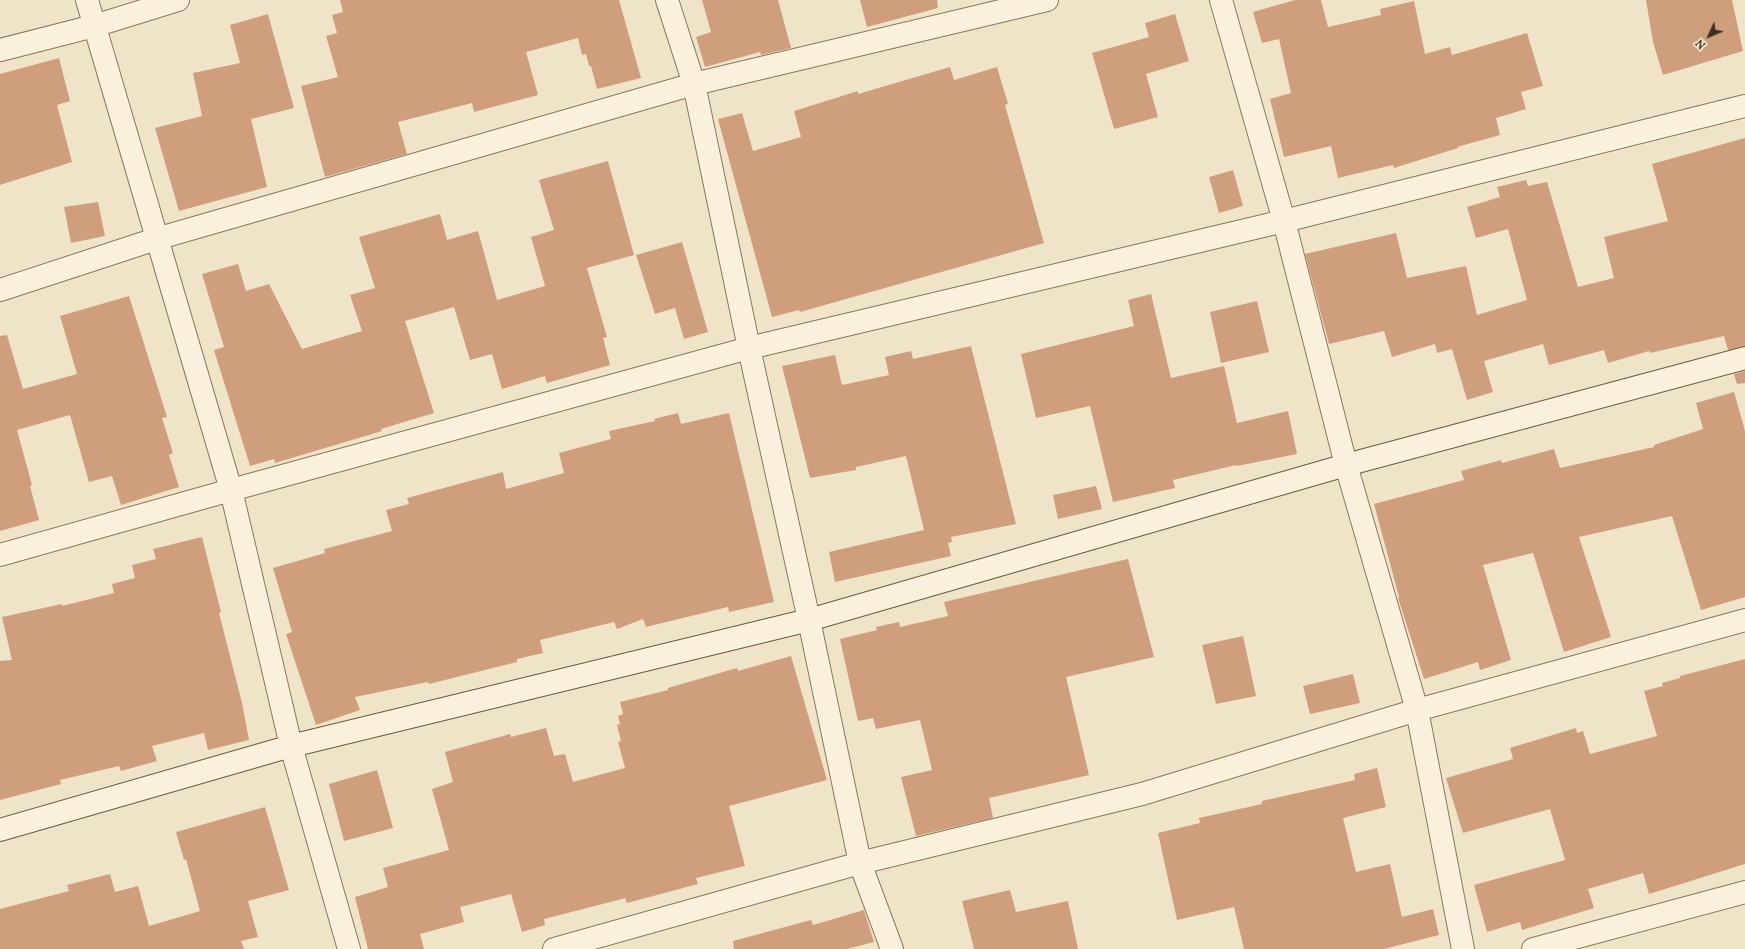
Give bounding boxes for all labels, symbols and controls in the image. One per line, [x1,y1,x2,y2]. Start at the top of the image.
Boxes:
north arrow [1689,16,1729,56]
text: N [1692,36,1708,52]

